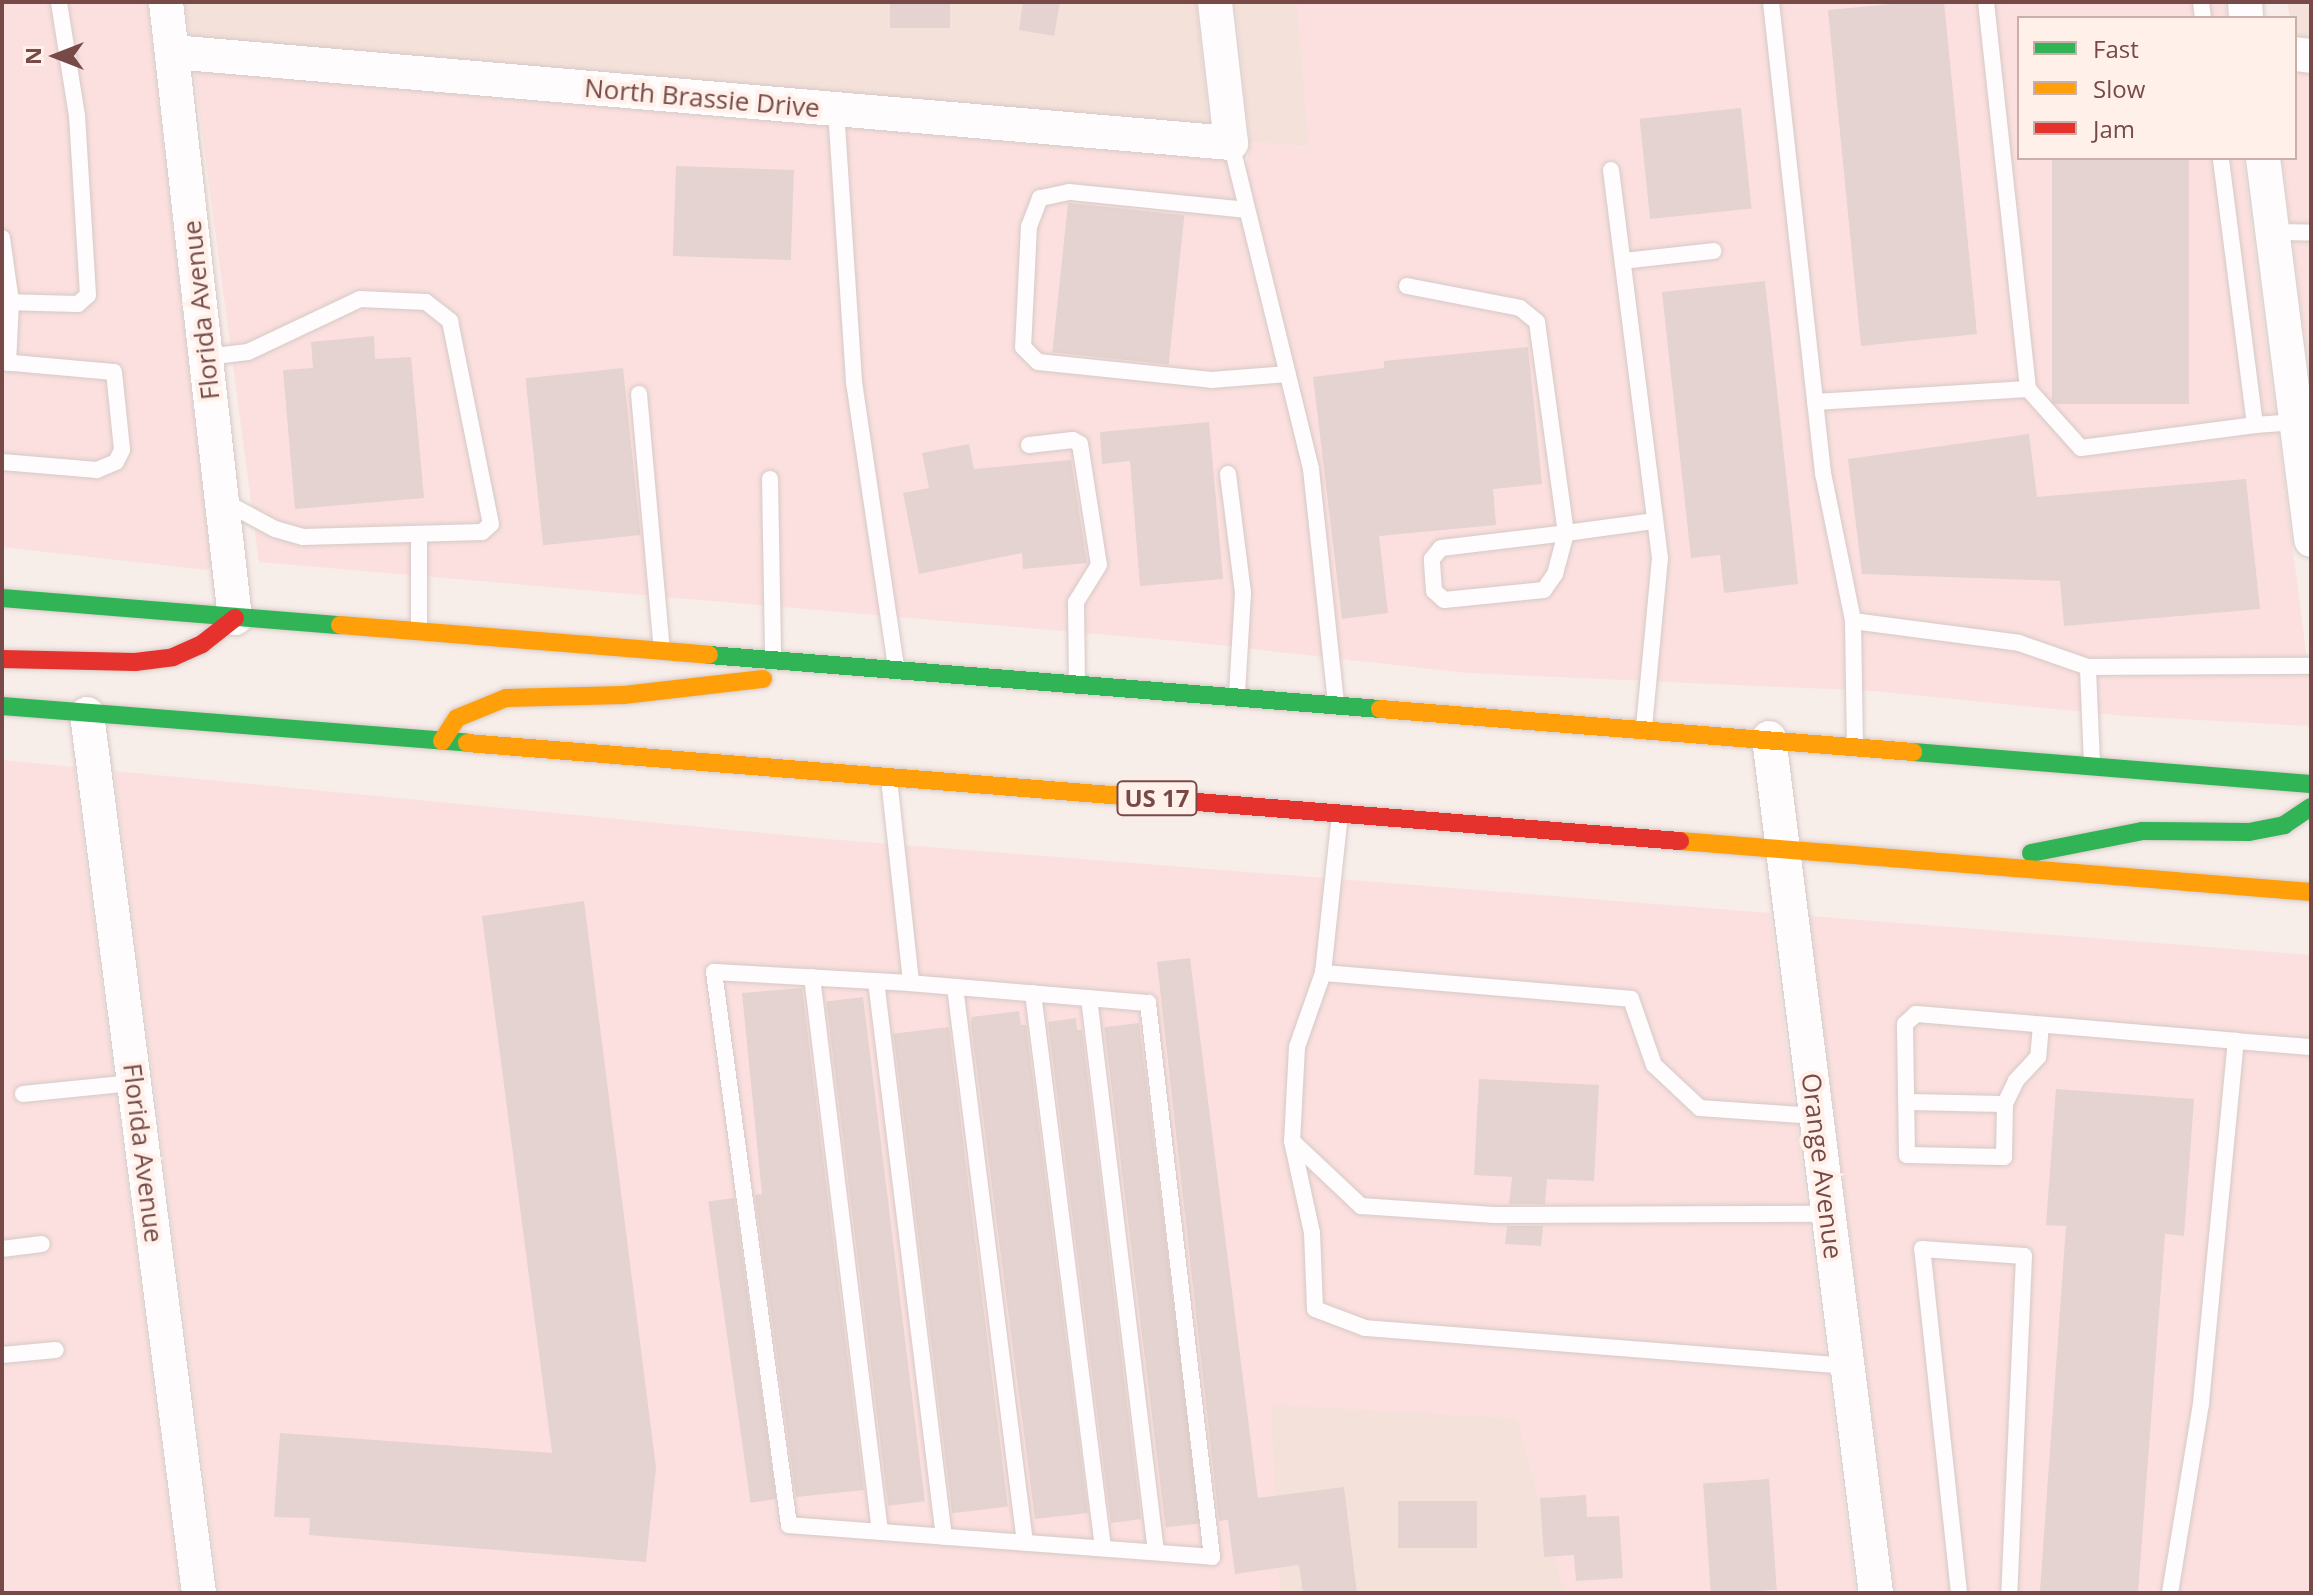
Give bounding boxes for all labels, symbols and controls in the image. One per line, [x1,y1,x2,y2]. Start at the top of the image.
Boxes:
north arrow [16,16,96,96]
legend [2017,16,2297,160]
text: Fast [2093,32,2139,65]
text: N [17,47,47,65]
street label: North Brassie Drive [583,72,821,124]
text: Slow [2093,72,2145,105]
text: Jam [2093,112,2135,145]
street label: Florida Avenue [176,219,226,401]
road number: US 17 [1115,778,1199,818]
street label: Florida Avenue [117,1062,169,1244]
street label: Orange Avenue [1795,1071,1849,1261]

